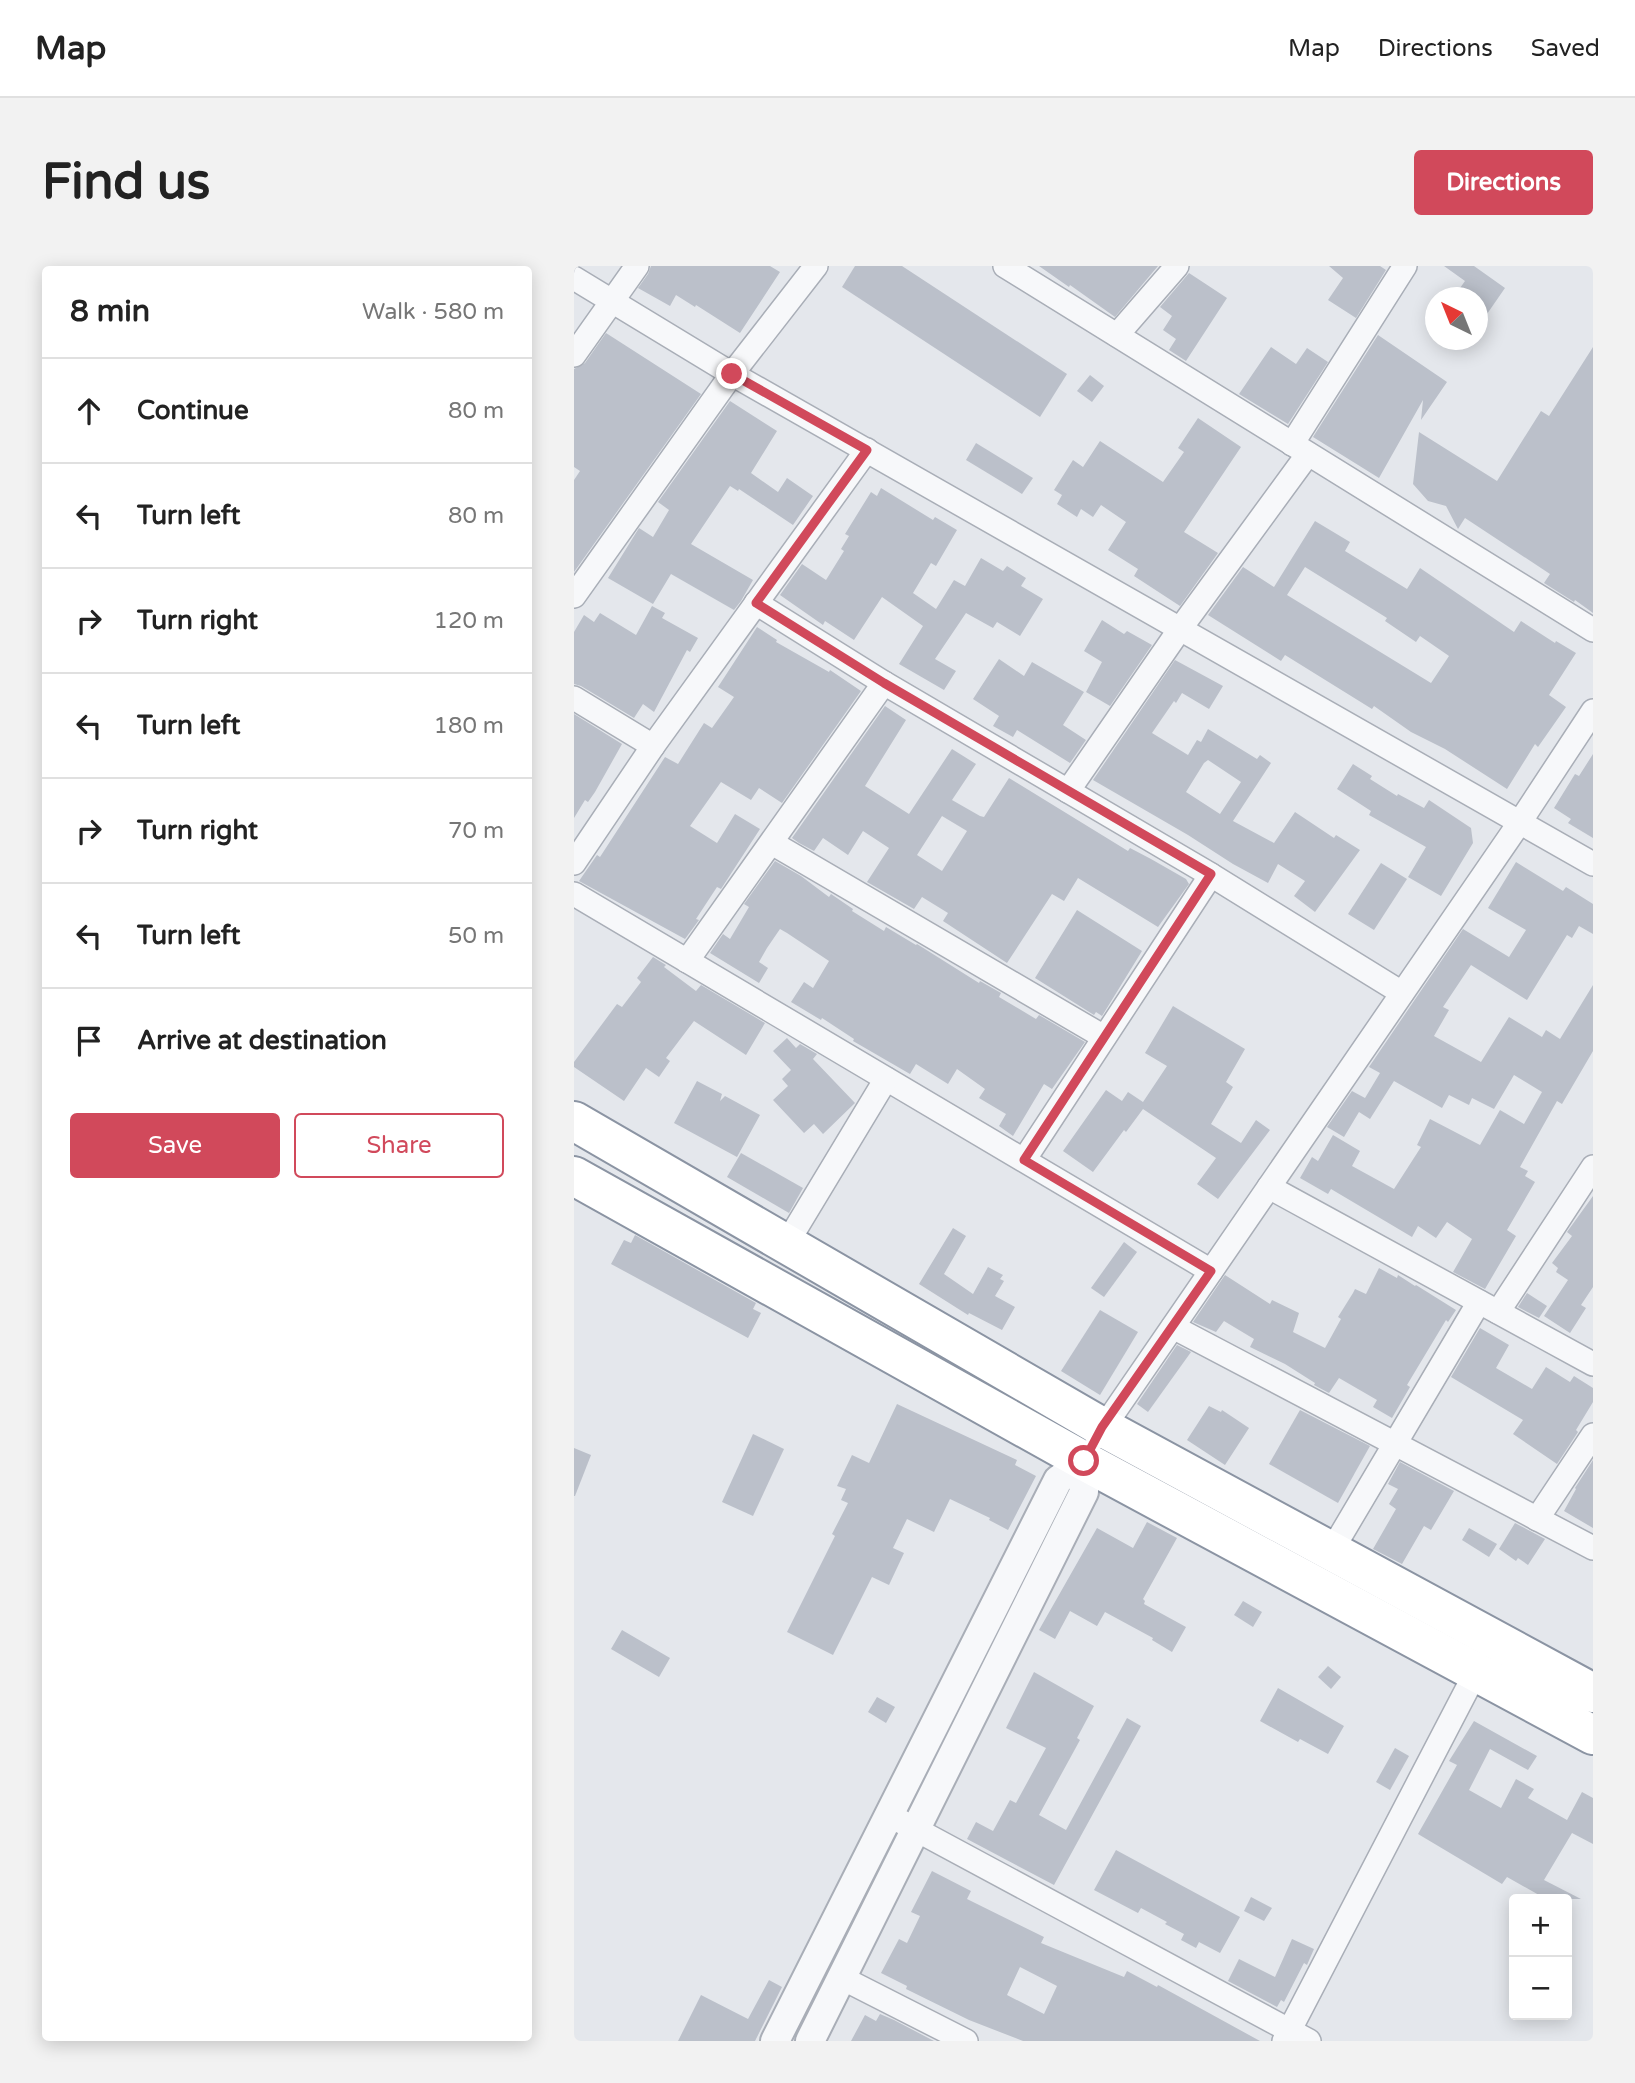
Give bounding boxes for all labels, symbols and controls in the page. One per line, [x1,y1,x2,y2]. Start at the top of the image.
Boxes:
text: Map [35,29,106,68]
text: Map [1288,34,1340,63]
text: Directions [1378,34,1493,63]
text: Saved [1531,34,1600,63]
button: Directions [1414,150,1593,215]
text: Find us [42,153,210,212]
north arrow [1425,287,1488,350]
text: 8 min [70,293,150,330]
text: Walk · 580 m [362,298,504,326]
route end [716,358,747,389]
icon: ahead [70,392,108,430]
text: Continue [137,395,249,426]
text: 80 m [448,397,504,425]
icon: left [70,497,108,535]
text: Turn left [137,500,240,531]
text: 80 m [448,502,504,530]
icon: right [70,602,108,640]
text: Turn right [137,605,258,636]
text: 120 m [434,607,504,635]
icon: left [70,707,108,745]
text: Turn left [137,710,240,741]
text: 180 m [434,712,504,740]
icon: right [70,812,108,850]
text: Turn right [137,815,258,846]
text: 70 m [448,817,504,845]
icon: left [70,917,108,955]
text: Turn left [137,920,240,951]
text: 50 m [448,922,504,950]
icon: arrive [70,1022,108,1060]
text: Arrive at destination [137,1025,387,1056]
button: Save [70,1113,280,1178]
button: Share [294,1113,504,1178]
route start [1068,1445,1099,1476]
map controls [1509,1894,1572,2020]
button: + [1509,1894,1572,1957]
button: − [1509,1957,1572,2020]

